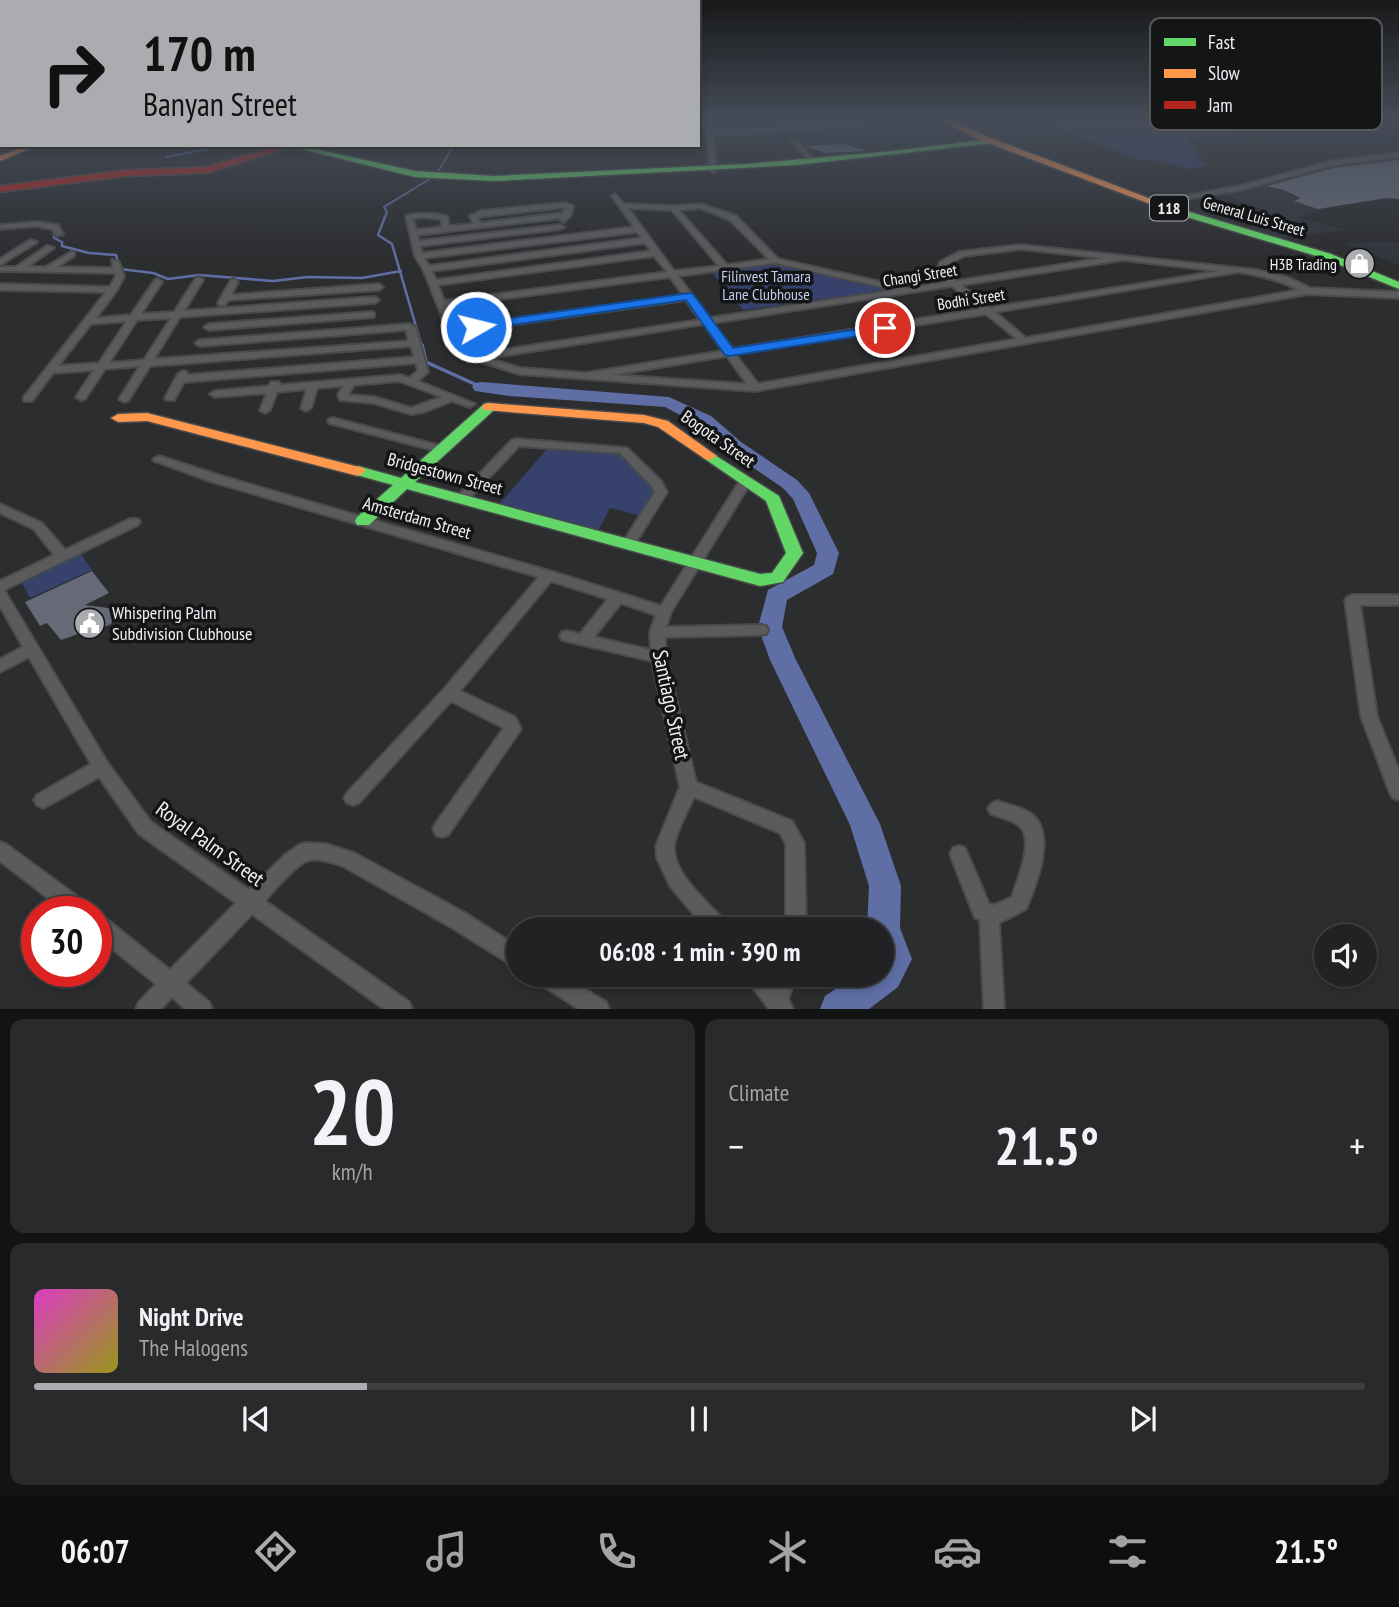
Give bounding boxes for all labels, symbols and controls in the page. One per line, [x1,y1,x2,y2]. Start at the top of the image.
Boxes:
legend [1150,18,1382,130]
text: 170 m [143,21,256,85]
icon: right [28,28,119,119]
text: Fast [1208,30,1236,54]
text: Slow [1208,61,1241,85]
text: Banyan Street [143,83,297,125]
text: Jam [1207,93,1233,117]
street label: General Luis Street [1201,192,1308,240]
road number: 118 [1150,196,1188,220]
shop icon: H3B Trading [1343,247,1377,281]
place label: H3B Trading [1270,254,1337,274]
street label: Changi Street [882,259,959,291]
park label: Filinvest Tamara Lane Clubhouse [721,266,811,304]
street label: Bodhi Street [936,284,1007,314]
position arrow [439,290,513,364]
pin [855,298,915,358]
icon: arrive [866,309,904,347]
street label: Bogota Street [677,405,760,472]
street label: Bridgestown Street [385,447,505,500]
street label: Amsterdam Street [360,491,474,544]
place label: Whispering Palm Subdivision Clubhouse [112,601,253,645]
public building icon: Whispering Palm Subdivision Clubhouse [72,606,106,640]
street label: Santiago Street [647,648,696,762]
street label: Royal Palm Street [151,795,270,892]
speed limit sign: 30 [21,896,112,987]
map controls [1314,924,1377,987]
button: sound [1314,924,1377,987]
text: 06:08 · 1 min · 390 m [600,935,800,968]
text: 20 [309,1052,396,1170]
text: Climate [729,1078,789,1107]
text: 21.5° [994,1112,1099,1179]
text: − [729,1121,744,1170]
text: + [1349,1121,1365,1170]
text: km/h [332,1157,373,1186]
text: Night Drive [139,1300,244,1333]
text: The Halogens [139,1333,248,1362]
icon: previous [237,1400,275,1438]
icon: pause [680,1400,718,1438]
icon: next [1124,1400,1162,1438]
icon: directions [251,1527,300,1576]
icon: music [422,1527,471,1576]
icon: phone [592,1527,641,1576]
icon: climate [763,1527,812,1576]
icon: car [933,1527,982,1576]
icon: filters [1103,1527,1152,1576]
text: 06:07 [61,1530,130,1572]
text: 21.5° [1274,1530,1338,1572]

